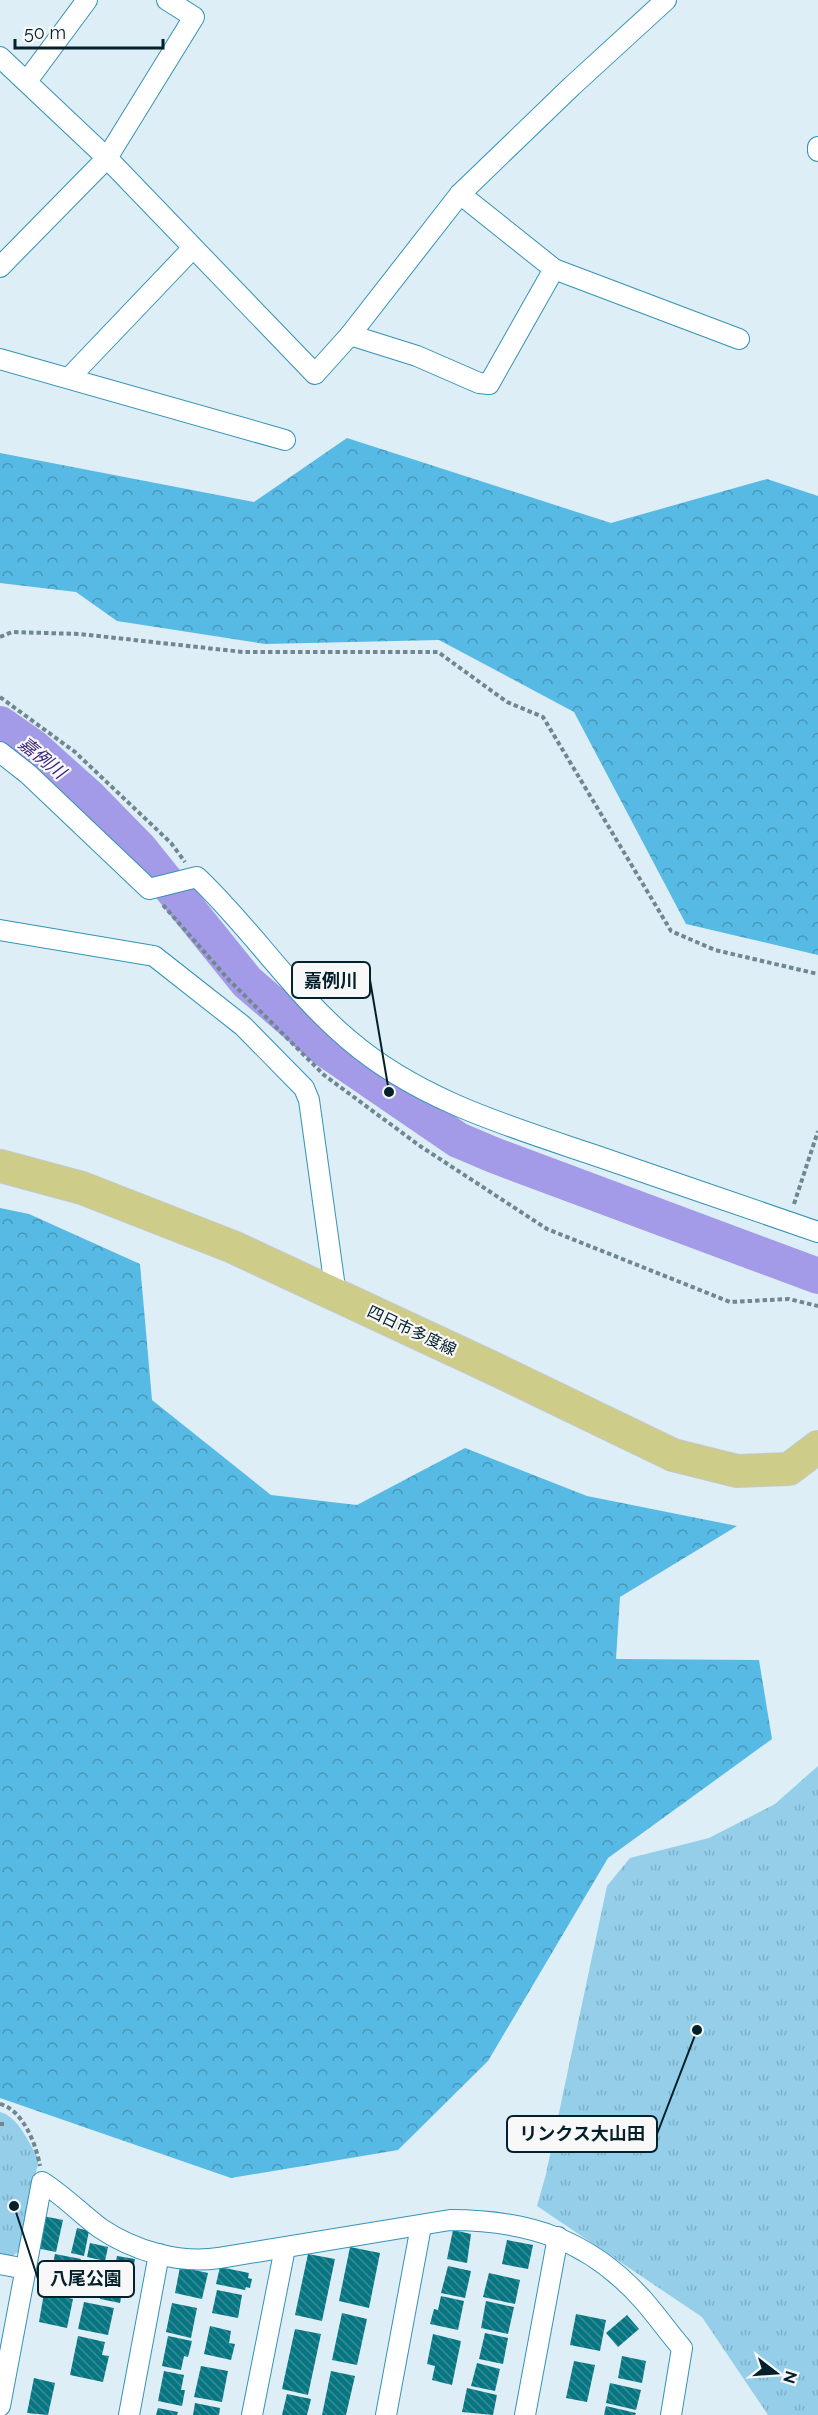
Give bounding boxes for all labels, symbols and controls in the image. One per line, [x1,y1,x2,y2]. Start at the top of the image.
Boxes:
scale bar [15,12,164,50]
text: 50 m [24,22,66,43]
water label: 嘉例川 [15,732,71,784]
callout: 嘉例川 [292,962,370,998]
text: 嘉例川 [304,970,358,991]
street label: 四日市多度線 [364,1302,459,1359]
callout: リンクス大山田 [507,2116,657,2152]
text: リンクス大山田 [519,2123,645,2144]
callout: 八尾公園 [38,2261,134,2297]
text: 八尾公園 [50,2268,122,2289]
north arrow [746,2343,806,2403]
text: N [779,2369,801,2386]

